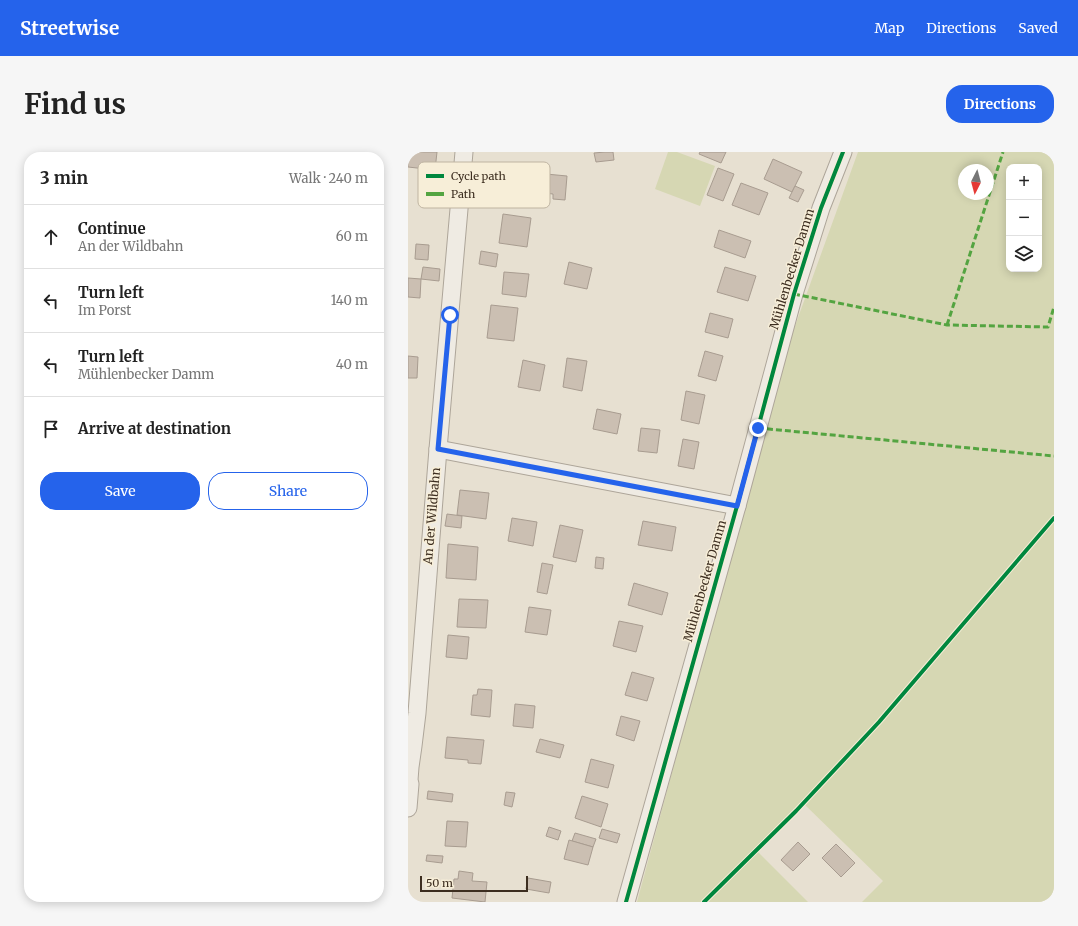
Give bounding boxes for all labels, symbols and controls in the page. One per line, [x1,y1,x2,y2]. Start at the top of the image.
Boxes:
text: Streetwise [20,16,119,40]
text: Map [874,19,904,37]
text: Directions [926,19,996,37]
text: Saved [1018,19,1058,37]
button: Directions [946,85,1054,123]
text: Find us [24,86,126,122]
legend [418,162,550,208]
north arrow [958,164,994,200]
map controls [1006,164,1042,272]
button: + [1006,164,1042,200]
text: 3 min [40,167,88,189]
text: Cycle path [451,169,506,183]
text: Walk · 240 m [289,170,368,187]
text: Path [451,187,476,201]
button: − [1006,200,1042,236]
street label: Mühlenbecker Damm [766,206,817,331]
text: Continue [78,219,146,238]
icon: ahead [40,226,62,248]
text: 60 m [336,228,368,245]
button: layers [1006,236,1042,272]
text: An der Wildbahn [78,238,184,255]
text: Turn left [78,283,144,302]
icon: left [40,290,62,312]
text: 140 m [331,292,368,309]
text: Im Porst [78,302,131,319]
route start [441,306,459,324]
text: Turn left [78,347,144,366]
icon: left [40,354,62,376]
text: 40 m [336,356,368,373]
text: Mühlenbecker Damm [78,366,214,383]
icon: arrive [40,418,62,440]
text: Arrive at destination [78,419,231,438]
route end [749,419,767,437]
street label: An der Wildbahn [420,467,443,566]
button: Save [40,472,200,510]
button: Share [208,472,368,510]
street label: Mühlenbecker Damm [680,518,729,643]
scale bar [420,874,528,893]
text: 50 m [426,876,453,890]

